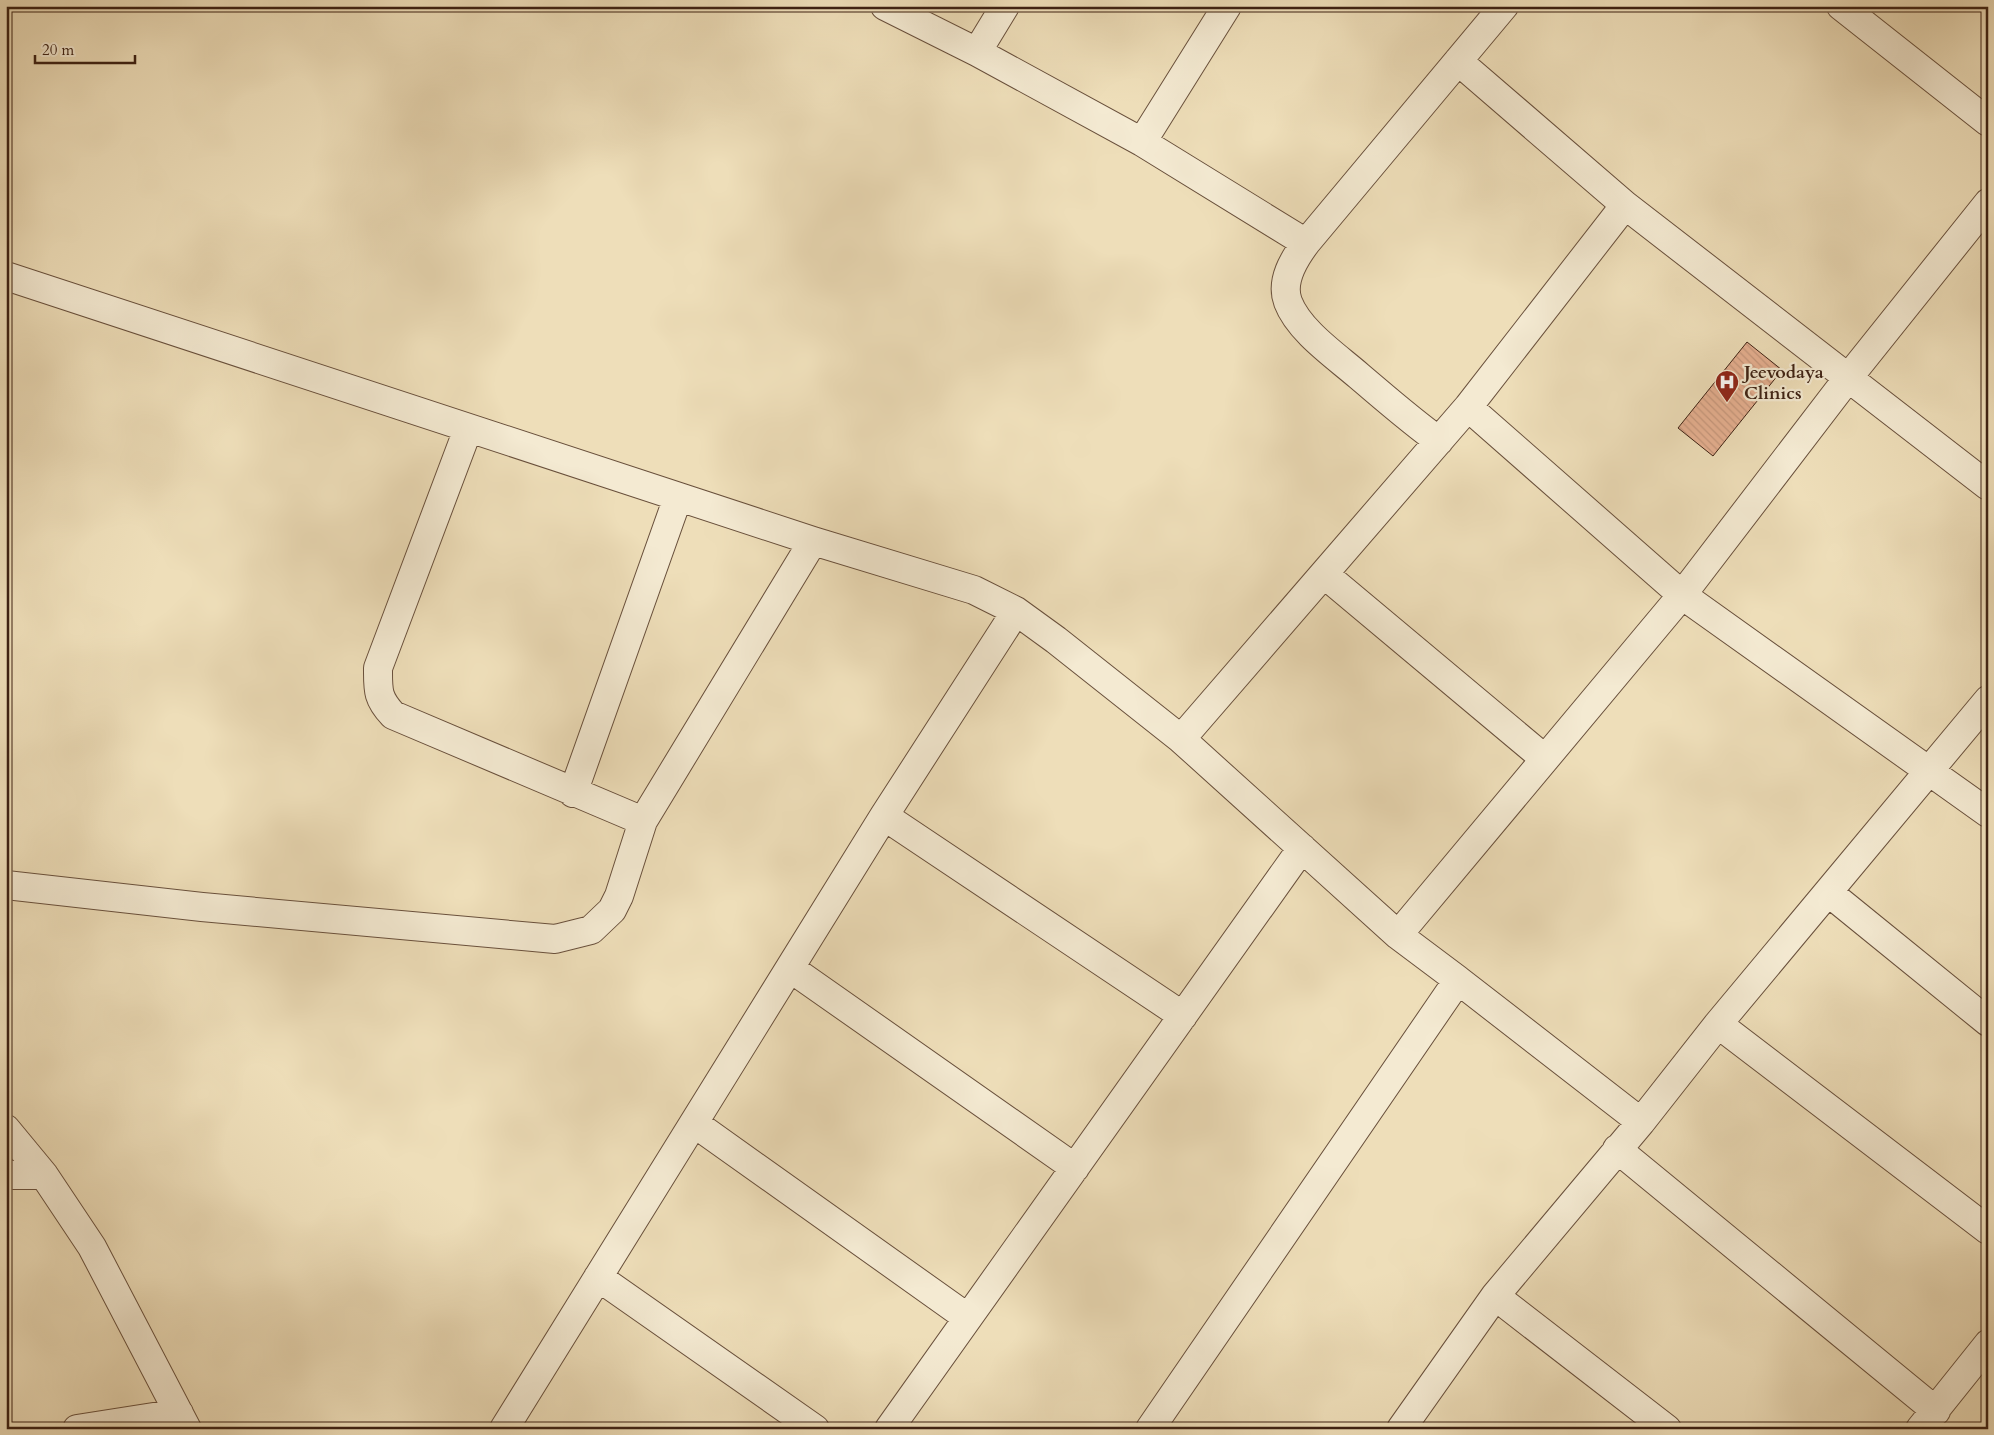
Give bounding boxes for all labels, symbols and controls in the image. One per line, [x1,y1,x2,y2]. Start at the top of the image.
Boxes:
scale bar [35,32,135,64]
text: 20 m [42,40,74,60]
place label: Jeevodaya Clinics [1741,360,1824,406]
hospital icon: Jeevodaya Clinics [1714,369,1740,403]

